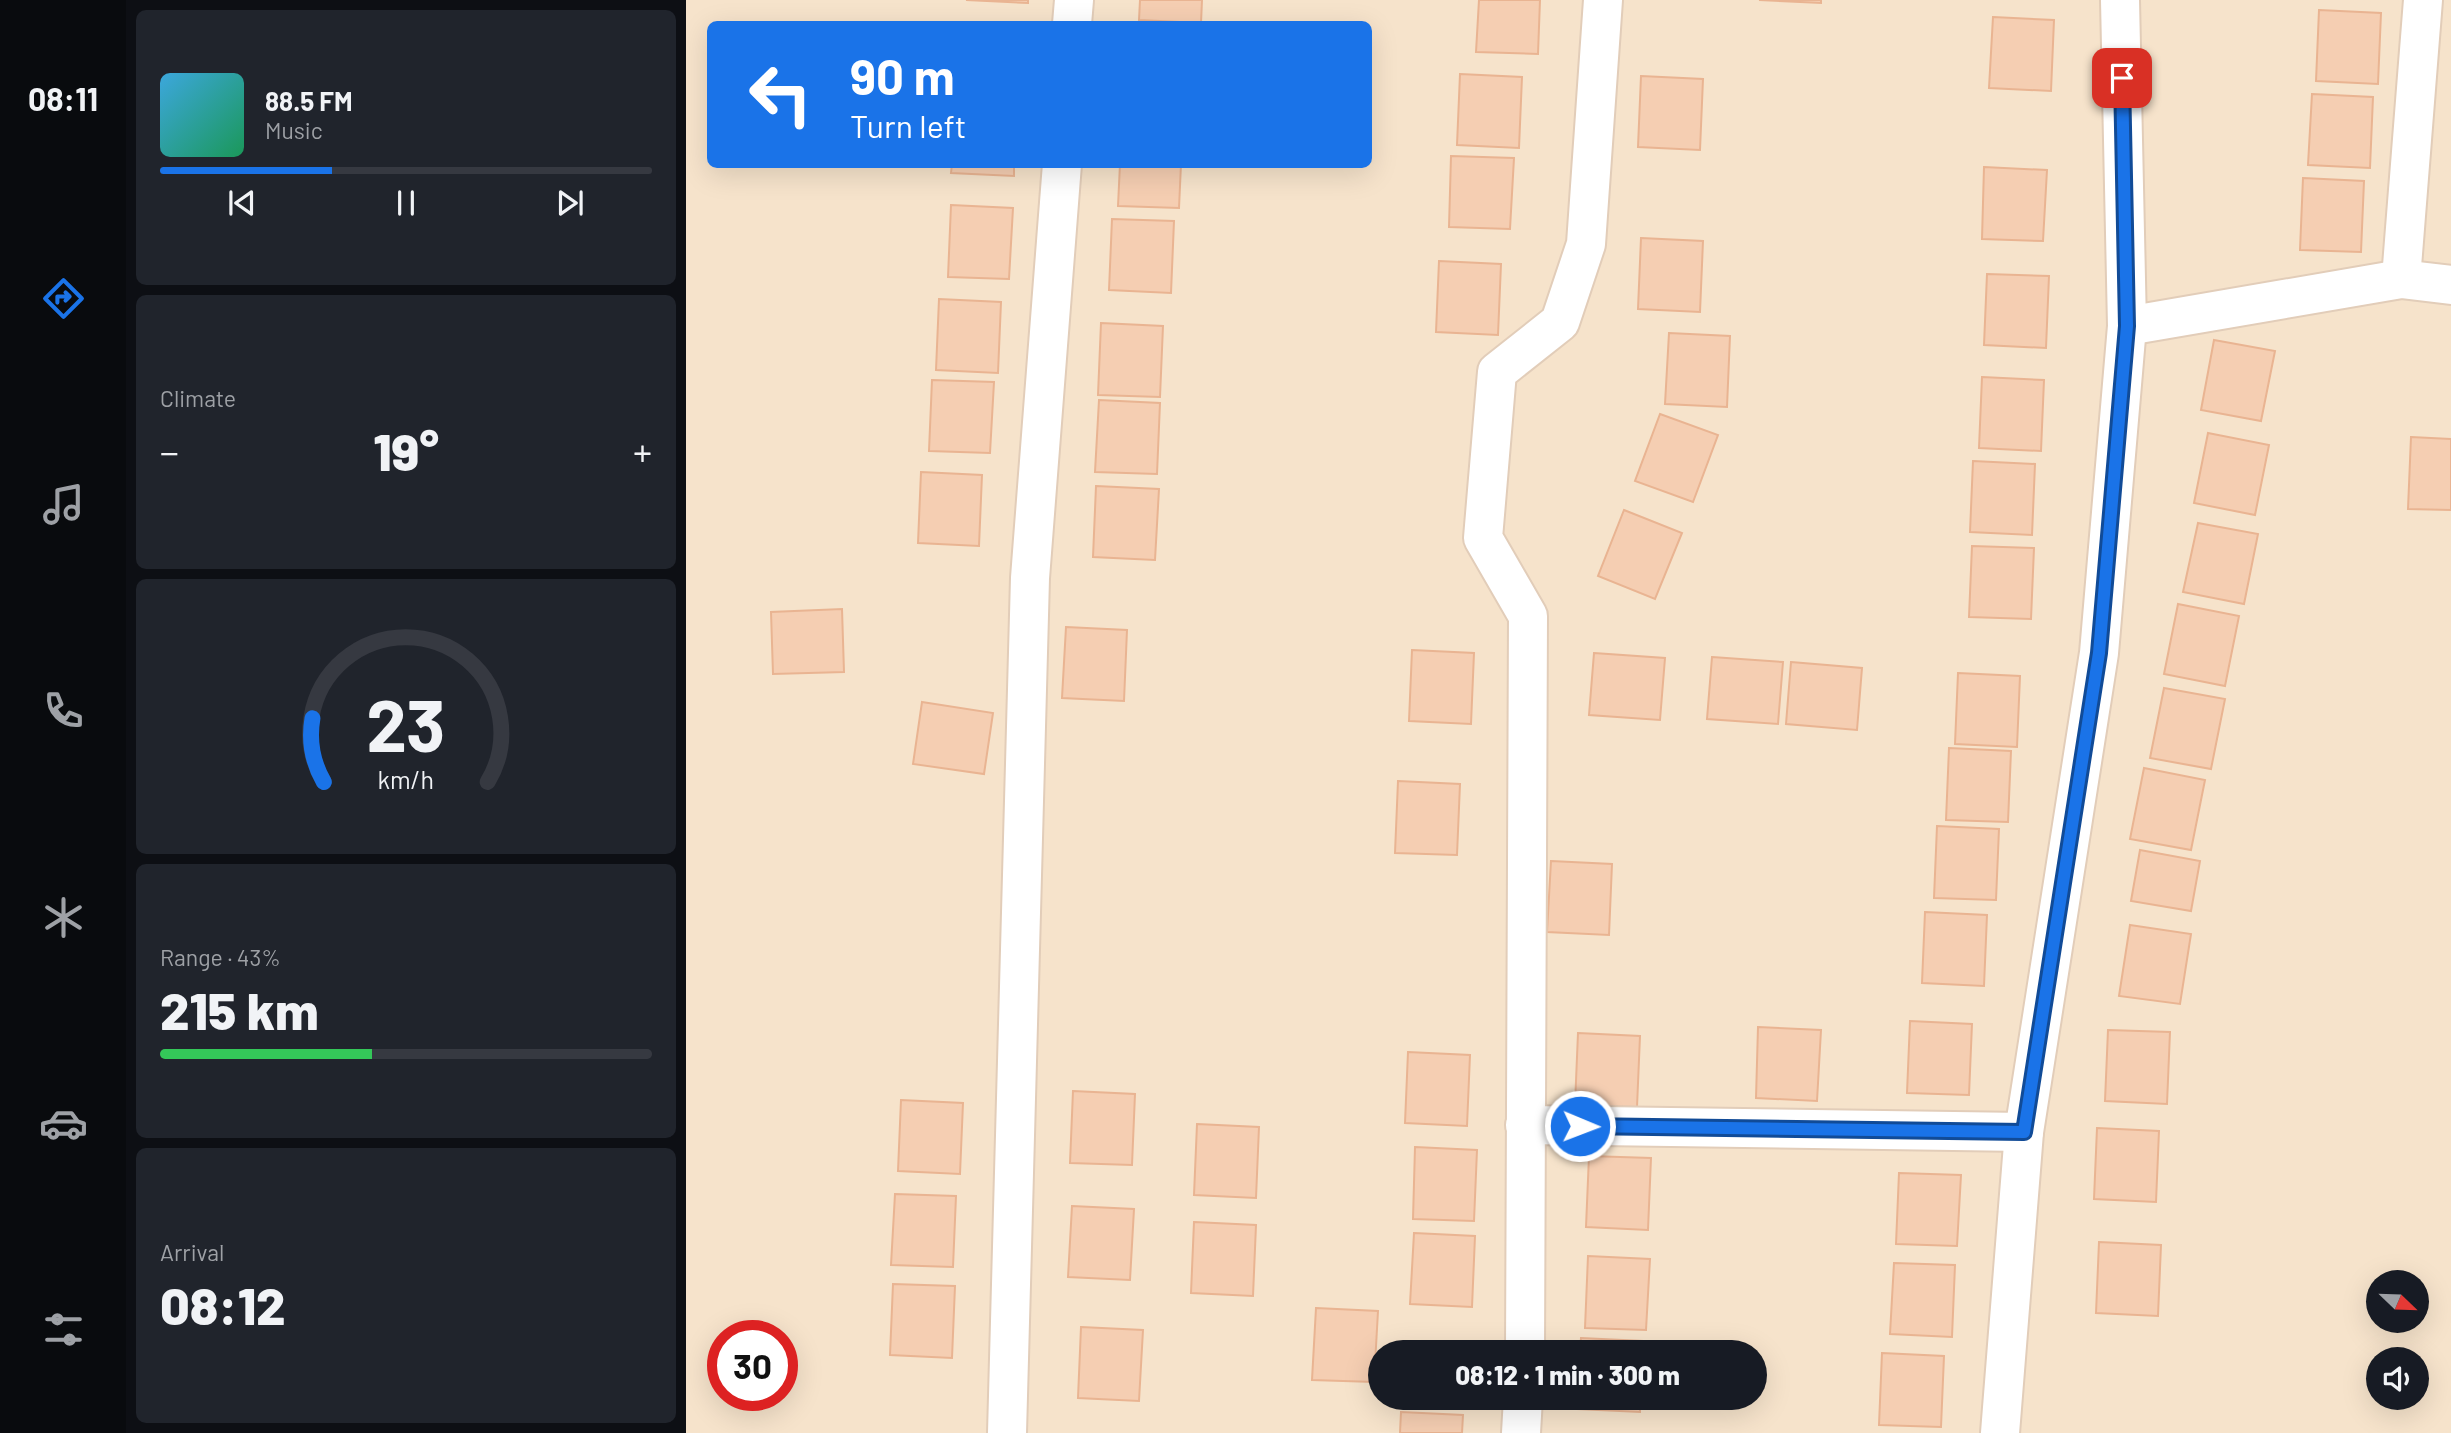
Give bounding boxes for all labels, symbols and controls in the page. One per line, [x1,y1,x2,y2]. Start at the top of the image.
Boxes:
text: 90 m [850,46,955,105]
pin [2092,48,2152,108]
icon: left [735,49,826,140]
icon: arrive [2103,59,2141,97]
text: 08:11 [28,79,98,117]
text: 88.5 FM [265,85,353,116]
text: Turn left [850,106,967,144]
text: Music [265,116,323,144]
icon: previous [223,184,261,222]
icon: pause [387,184,425,222]
icon: next [551,184,589,222]
icon: directions [39,274,88,323]
text: Climate [160,384,236,412]
text: 19° [373,419,439,481]
text: − [160,428,179,474]
text: + [633,428,652,474]
icon: music [39,480,88,529]
text: 23 [366,680,446,768]
icon: phone [39,686,88,735]
text: km/h [378,764,434,794]
icon: climate [39,893,88,942]
text: Range · 43% [160,943,281,971]
text: 215 km [160,978,319,1040]
position arrow [1543,1089,1617,1163]
icon: car [39,1099,88,1148]
text: Arrival [160,1238,224,1266]
north arrow [2366,1270,2429,1334]
map controls [2366,1270,2429,1410]
text: 08:12 [160,1273,286,1335]
icon: filters [39,1305,88,1354]
speed limit sign: 30 [707,1320,798,1411]
button: sound [2366,1347,2429,1410]
text: 08:12 · 1 min · 300 m [1455,1359,1680,1390]

